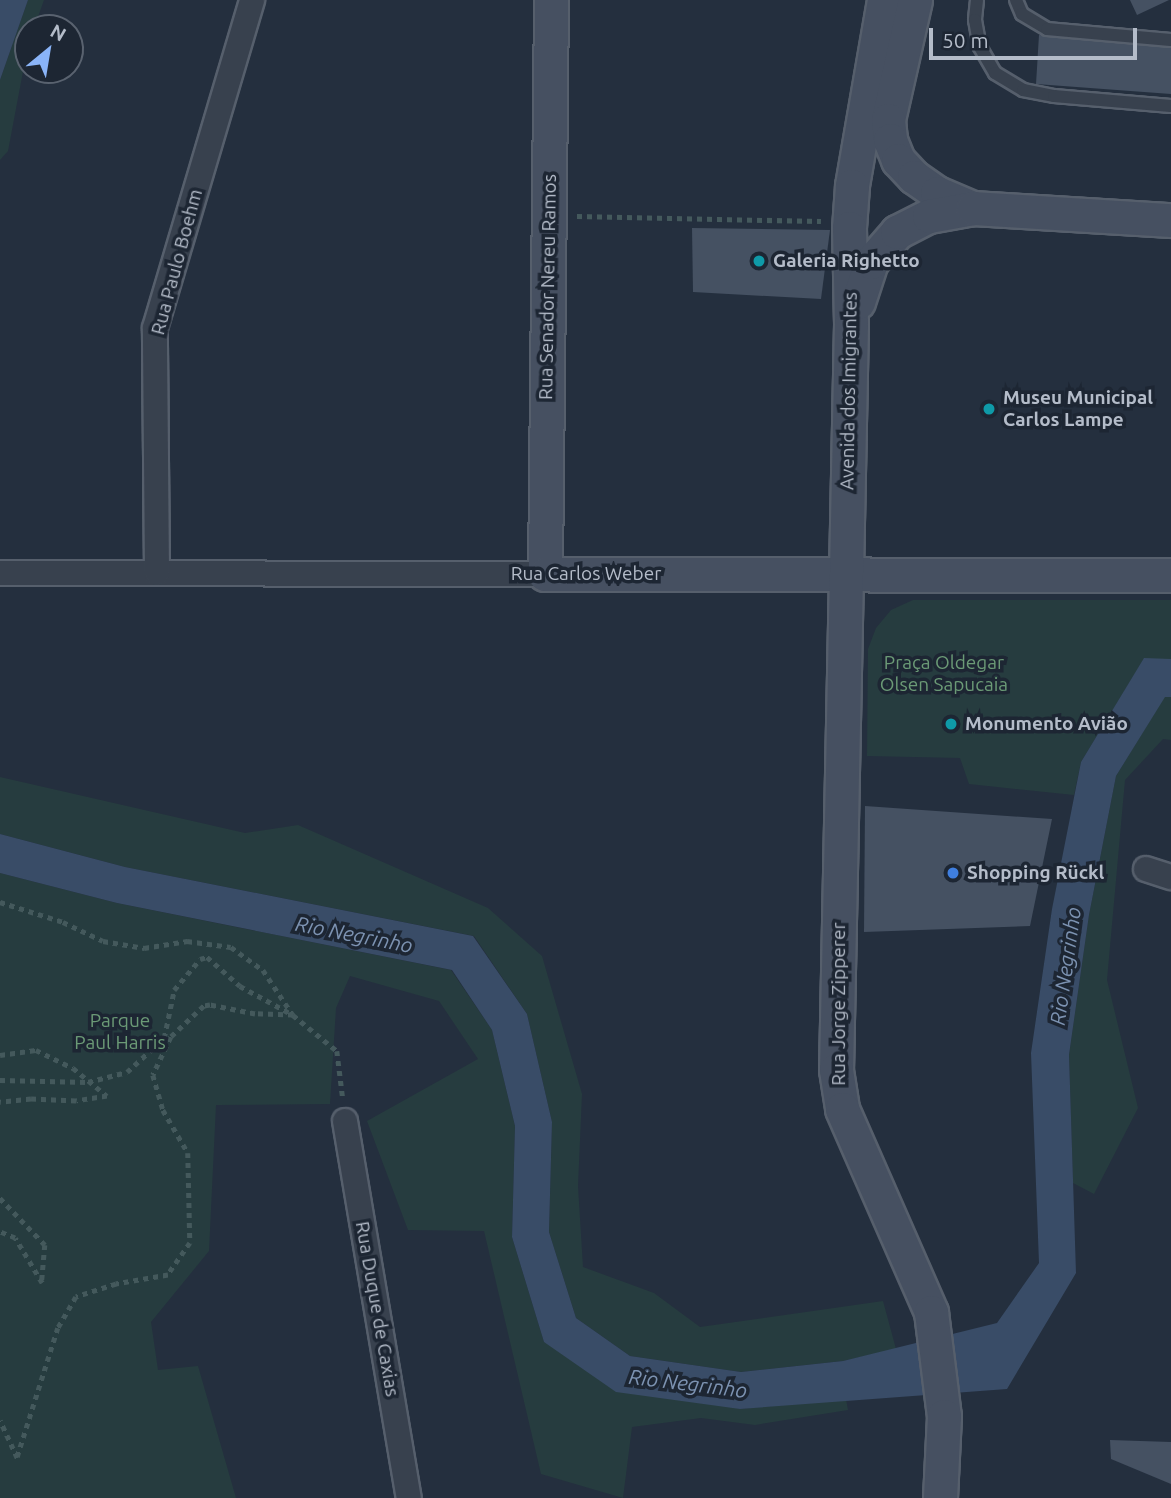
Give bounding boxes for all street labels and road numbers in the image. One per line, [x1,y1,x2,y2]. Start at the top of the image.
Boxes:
street label: Rua Senador Nereu Ramos [535,174,561,400]
street label: Rua Paulo Boehm [147,187,207,337]
street label: Avenida dos Imigrantes [836,292,862,490]
street label: Rua Carlos Weber [511,563,661,585]
street label: Rua Jorge Zipperer [828,922,850,1086]
street label: Rua Duque de Caxias [350,1220,404,1398]

